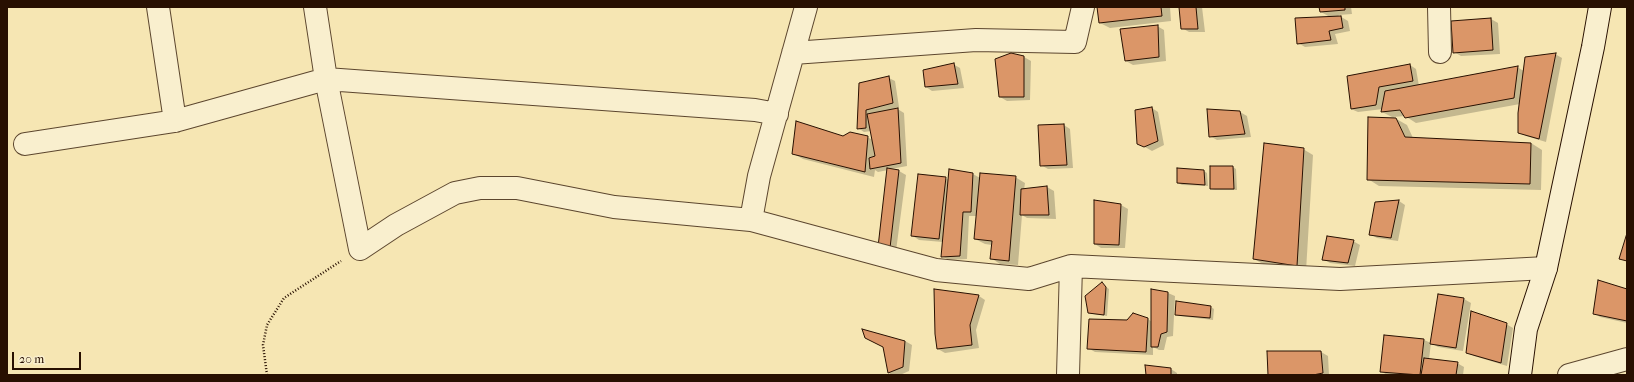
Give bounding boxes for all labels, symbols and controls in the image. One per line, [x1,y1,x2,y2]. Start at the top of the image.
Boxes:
scale bar [14,344,83,370]
text: 20 m [19,352,44,366]

